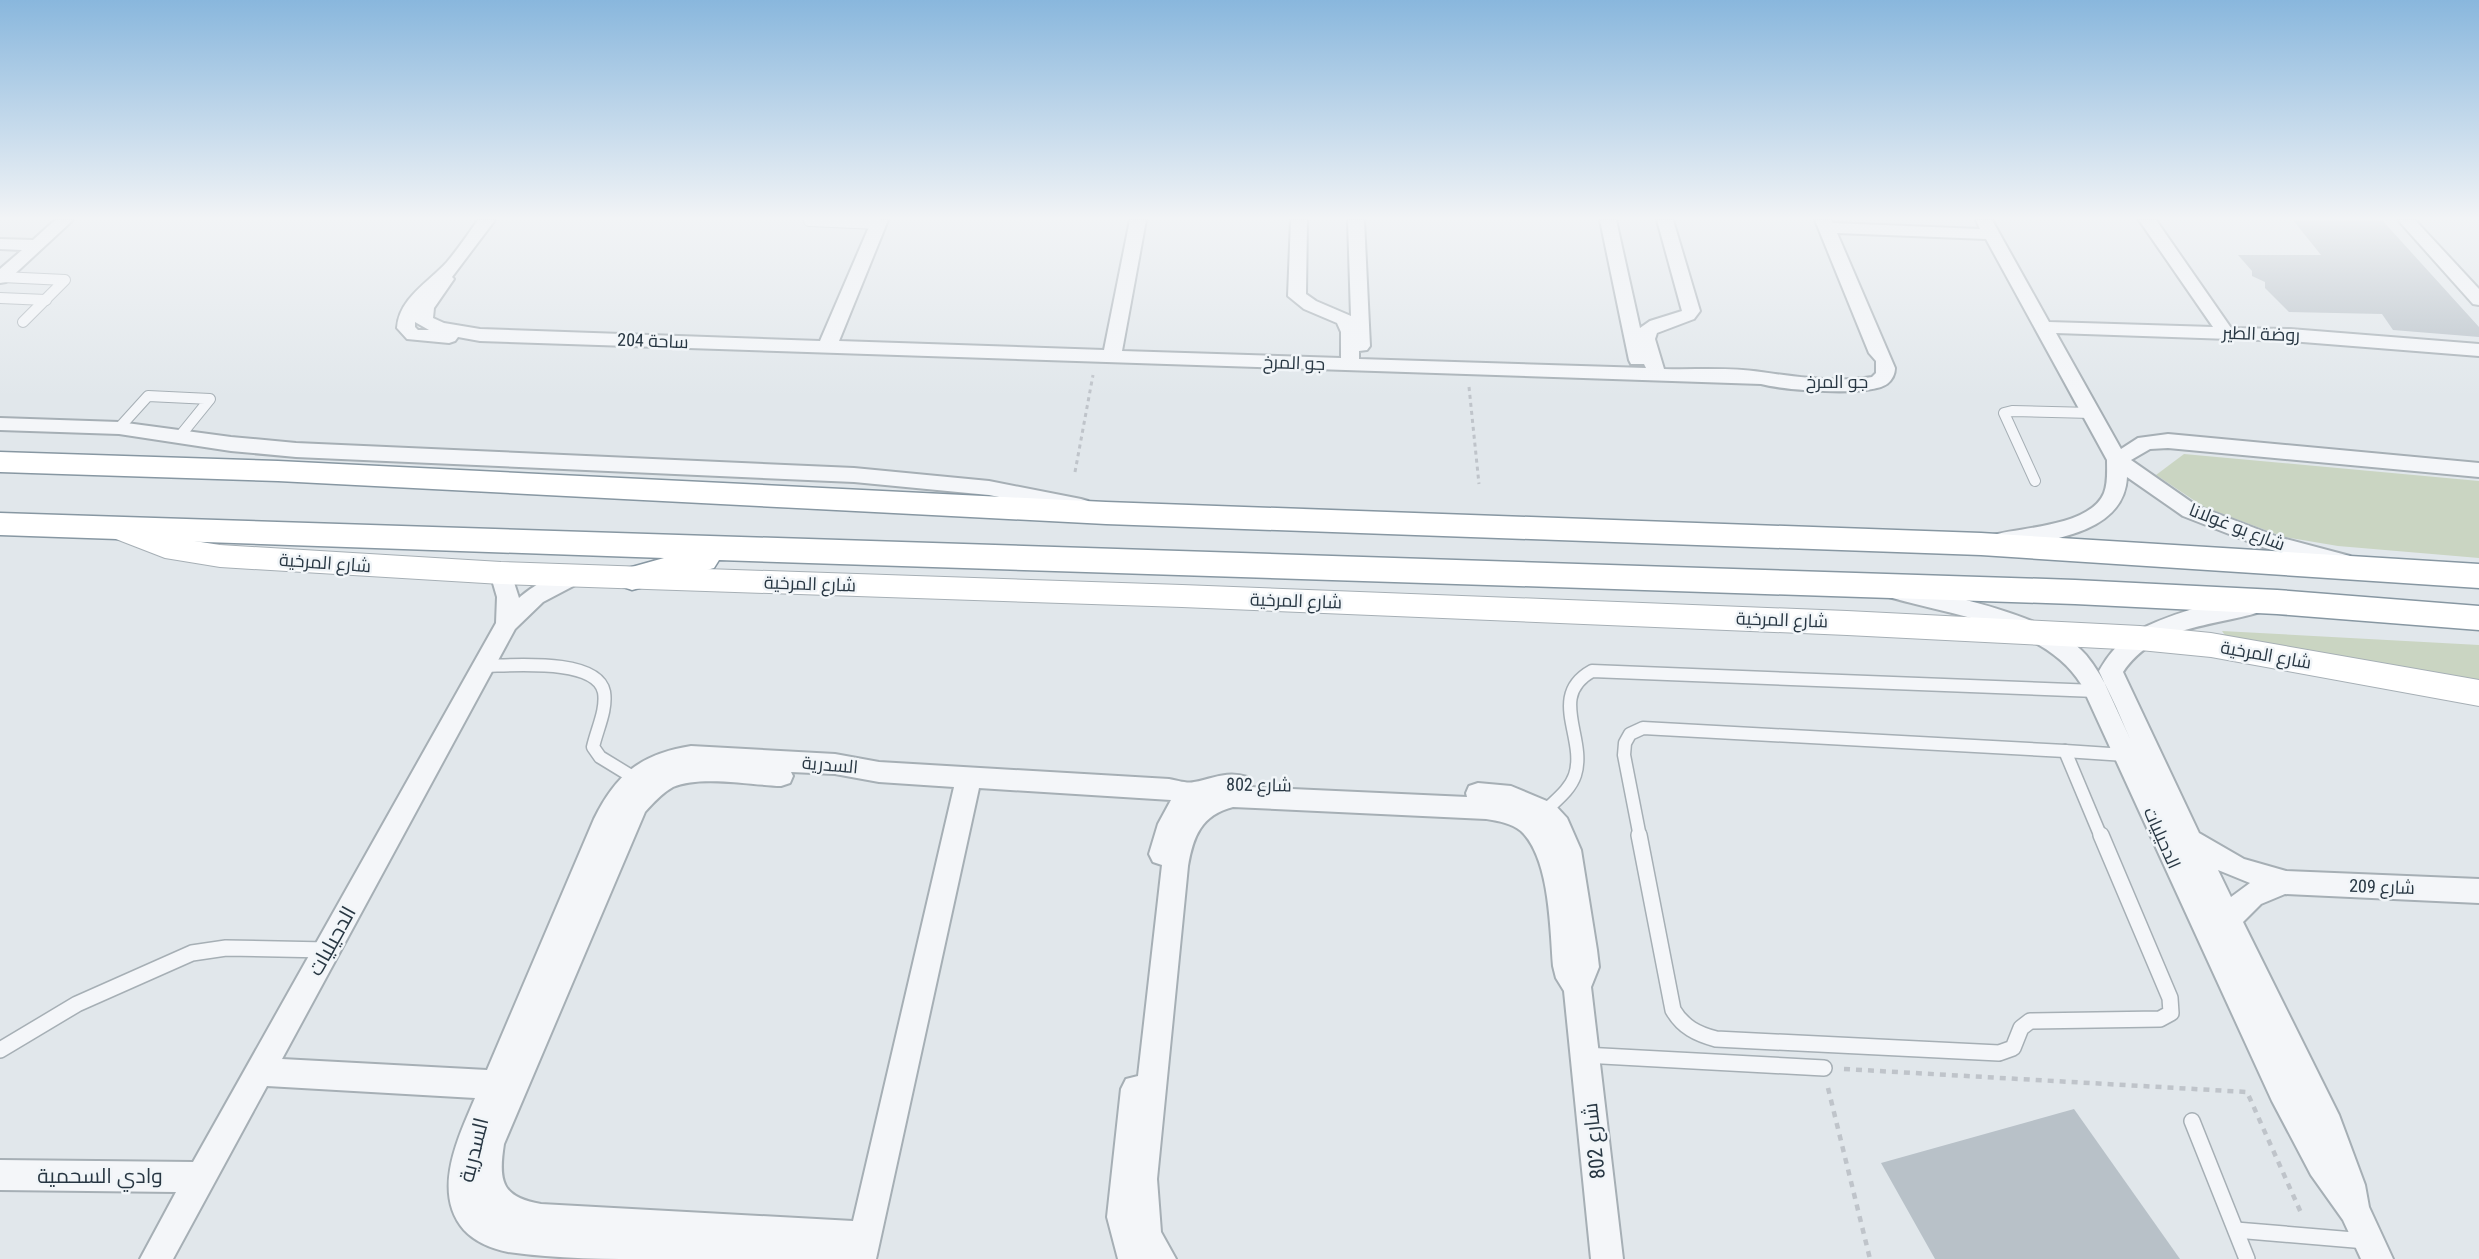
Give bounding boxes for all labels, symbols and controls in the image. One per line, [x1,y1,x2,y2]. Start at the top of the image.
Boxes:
street label: روضة الطير [2221,322,2300,346]
street label: ساحة 204 [617,329,689,352]
street label: جو المرخ [1262,351,1326,376]
street label: جو المرخ [1806,371,1868,394]
street label: شارع بو غولانا [2186,499,2288,556]
street label: شارع المرخية [278,549,372,578]
street label: شارع المرخية [764,571,856,598]
street label: شارع المرخية [1250,588,1342,615]
street label: شارع المرخية [1736,607,1828,634]
street label: شارع المرخية [2219,636,2313,675]
street label: السدرية [801,752,859,778]
street label: شارع 802 [1226,773,1292,798]
street label: الدحيليات [2140,804,2185,872]
street label: شارع 209 [2349,875,2415,900]
street label: الدحيليات [303,902,361,980]
street label: شارع 802 [1578,1101,1612,1180]
street label: السدرية [454,1115,494,1185]
street label: وادي السحمية [37,1164,163,1192]

